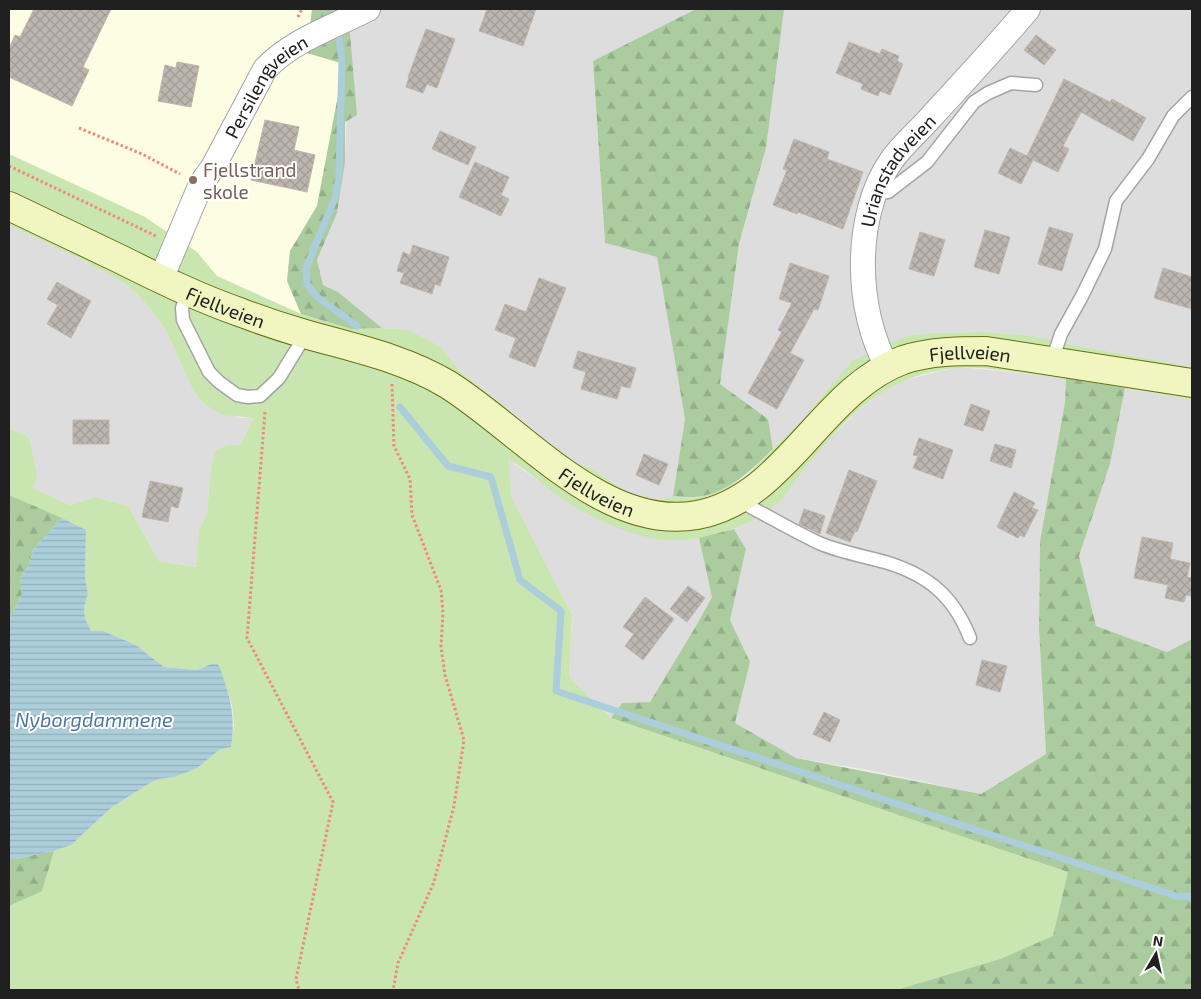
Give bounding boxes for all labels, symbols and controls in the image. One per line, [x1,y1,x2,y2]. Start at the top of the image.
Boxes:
street label: Persilengveien [219,29,311,142]
street label: Urianstadveien [855,109,940,229]
place label: Fjellstrand skole [203,158,296,203]
marker: Fjellstrand skole [187,174,199,186]
street label: Fjellveien [183,281,268,332]
street label: Fjellveien [928,339,1013,366]
street label: Fjellveien [555,462,638,521]
water label: Nyborgdammene [15,707,173,732]
north arrow [1131,929,1181,979]
text: N [1152,931,1164,950]

